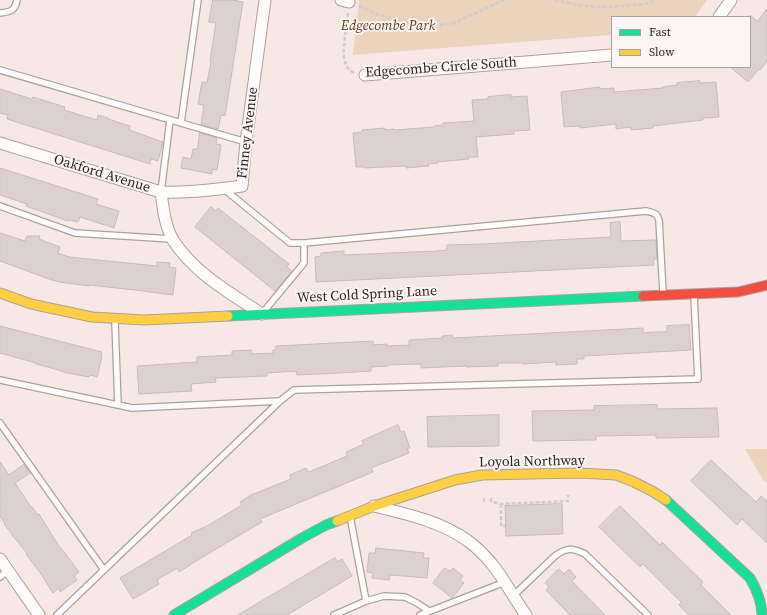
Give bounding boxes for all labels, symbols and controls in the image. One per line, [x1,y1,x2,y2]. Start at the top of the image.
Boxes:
legend [611,16,751,68]
park label: Edgecombe Park [341,18,435,34]
text: Fast [649,24,671,40]
text: Slow [649,44,674,60]
street label: Edgecombe Circle South [365,54,517,82]
street label: Finney Avenue [234,86,262,180]
street label: Oakford Avenue [52,151,152,197]
street label: West Cold Spring Lane [296,283,438,307]
street label: Loyola Northway [479,453,585,471]

